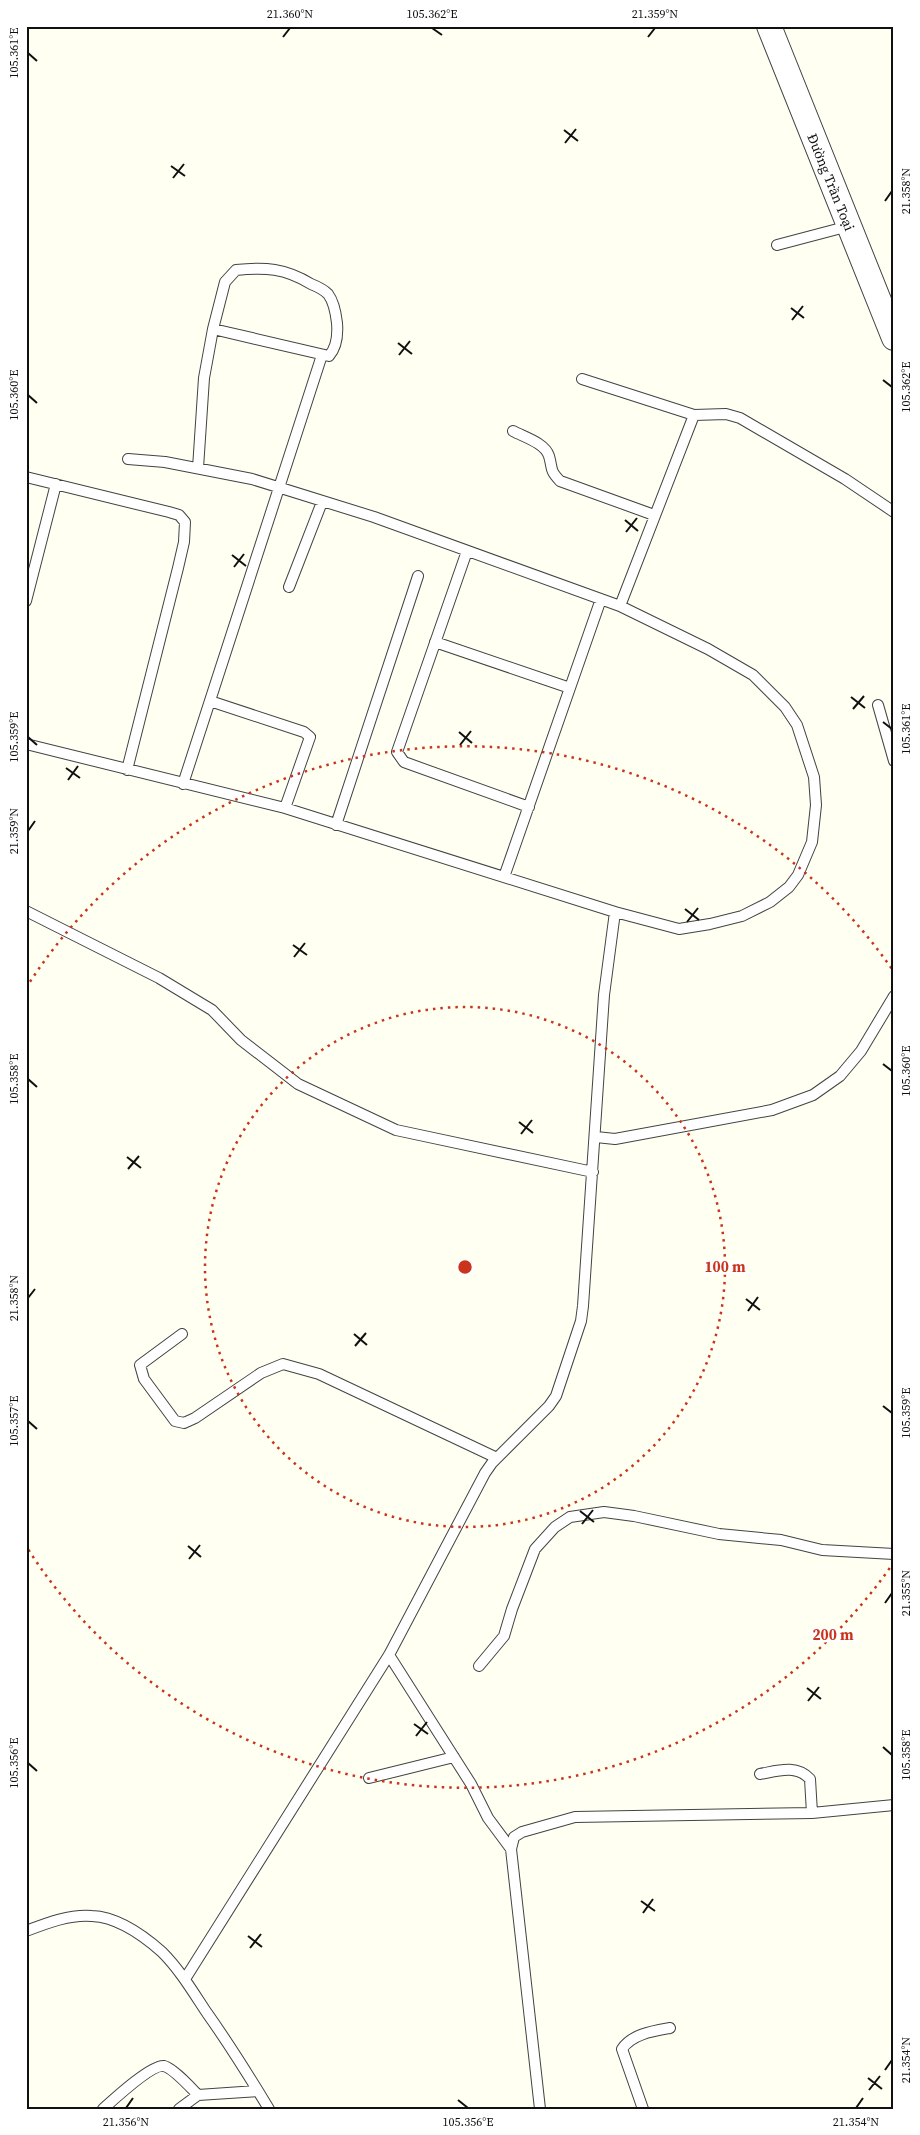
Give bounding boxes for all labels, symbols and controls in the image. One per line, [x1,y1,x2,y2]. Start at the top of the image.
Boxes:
text: 21.360°N [267,6,313,22]
text: 105.362°E [407,6,457,22]
text: 21.359°N [632,6,678,22]
text: 105.361°E [6,28,22,78]
street label: Đường Trần Toại [802,130,860,234]
text: 21.358°N [898,168,914,214]
text: 105.362°E [898,362,914,412]
text: 105.360°E [6,370,22,420]
text: 105.361°E [898,704,914,754]
text: 105.359°E [6,712,22,762]
text: 21.359°N [6,808,22,854]
text: 105.360°E [898,1046,914,1096]
text: 105.358°E [6,1054,22,1104]
text: 100 m [704,1256,746,1277]
centre of rings [456,1258,474,1276]
text: 21.358°N [6,1275,22,1321]
text: 105.359°E [898,1388,914,1438]
text: 105.357°E [6,1396,22,1446]
text: 21.355°N [898,1570,914,1616]
text: 200 m [812,1624,854,1645]
text: 105.358°E [898,1730,914,1780]
text: 105.356°E [6,1738,22,1788]
text: 21.354°N [898,2037,914,2083]
text: 21.356°N [103,2114,149,2130]
text: 105.356°E [443,2114,493,2130]
text: 21.354°N [833,2114,879,2130]

